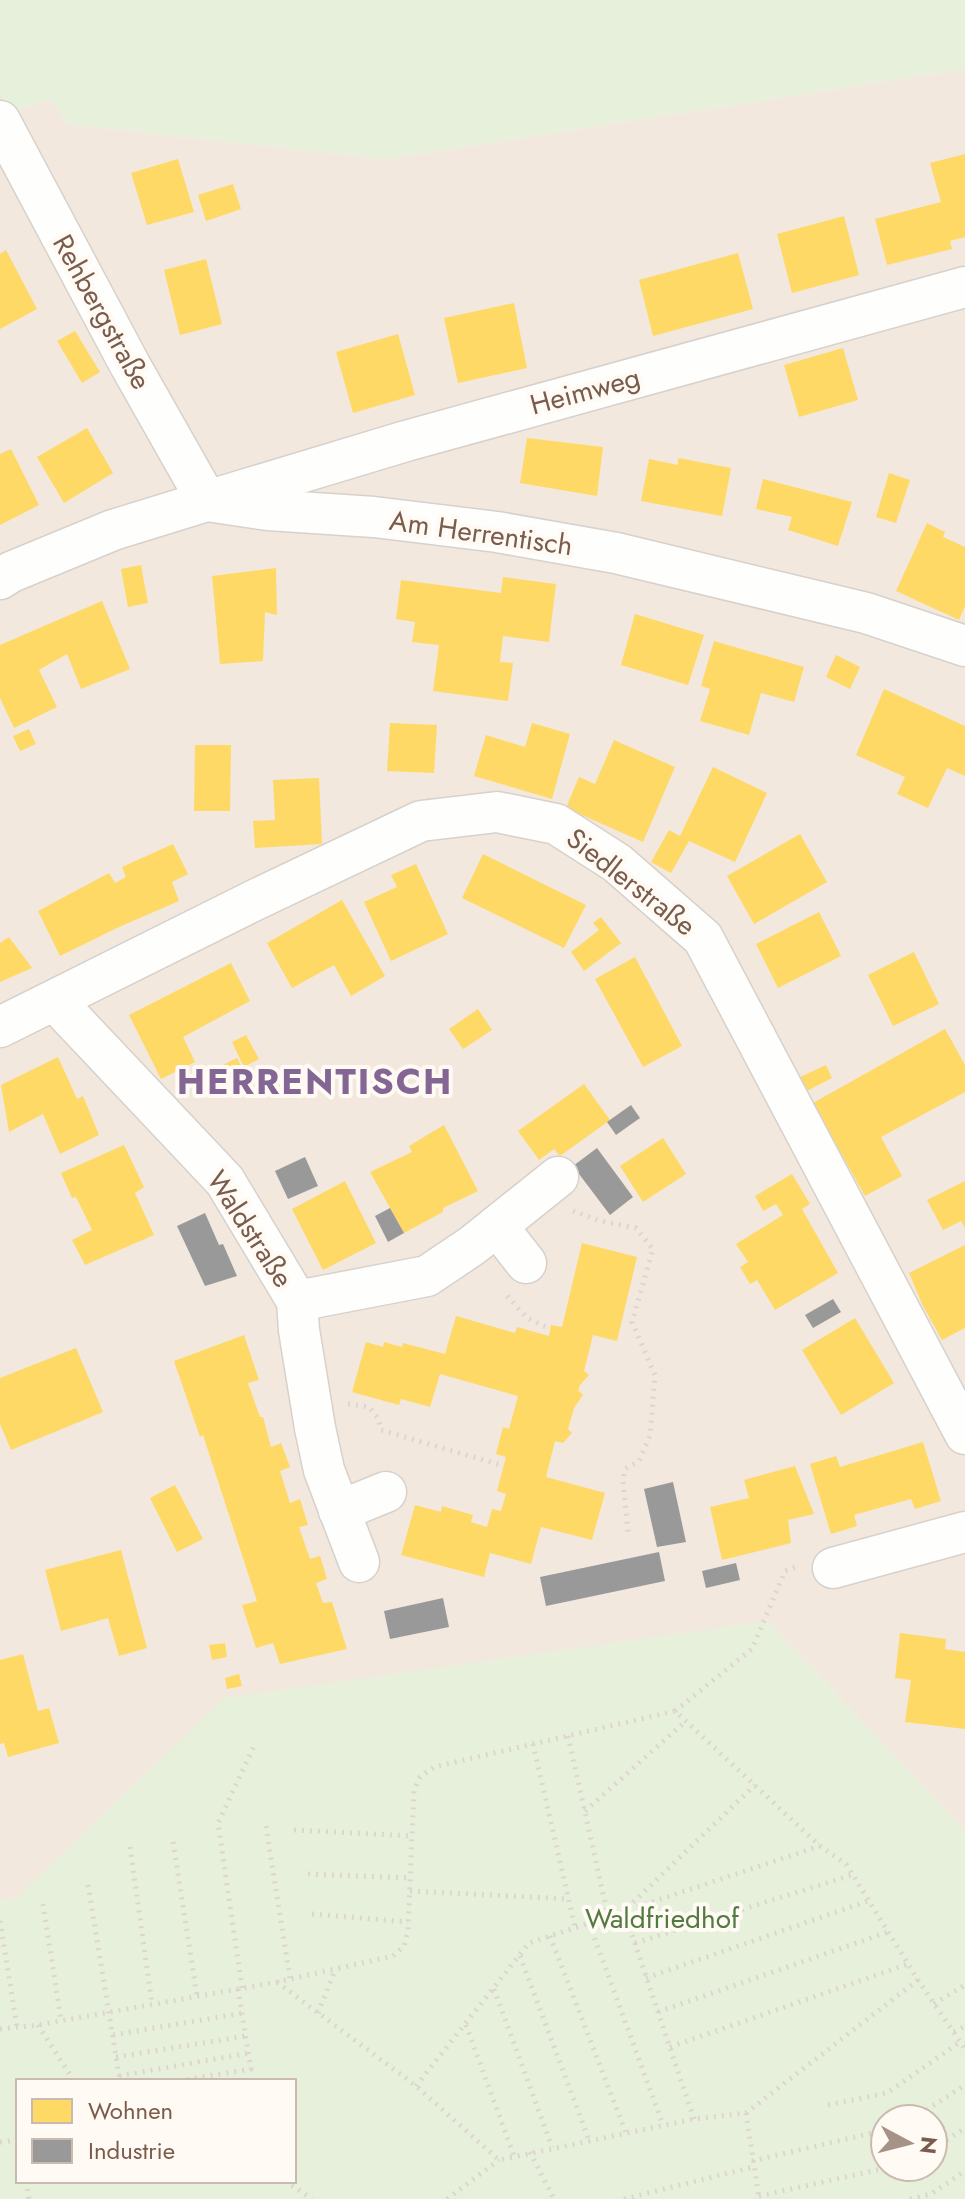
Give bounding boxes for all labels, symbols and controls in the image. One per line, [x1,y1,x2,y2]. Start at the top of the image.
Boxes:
street label: Rehbergstraße [42,227,162,397]
street label: Heimweg [525,357,645,425]
street label: Am Herrentisch [387,500,575,566]
street label: Siedlerstraße [557,818,705,946]
district label: HERRENTISCH [177,1055,453,1107]
street label: Waldstraße [197,1162,303,1296]
park label: Waldfriedhof [585,1898,740,1939]
legend [16,2079,296,2183]
text: Wohnen [88,2093,173,2128]
north arrow [869,2103,949,2183]
text: Industrie [88,2133,175,2168]
text: N [912,2135,946,2156]

